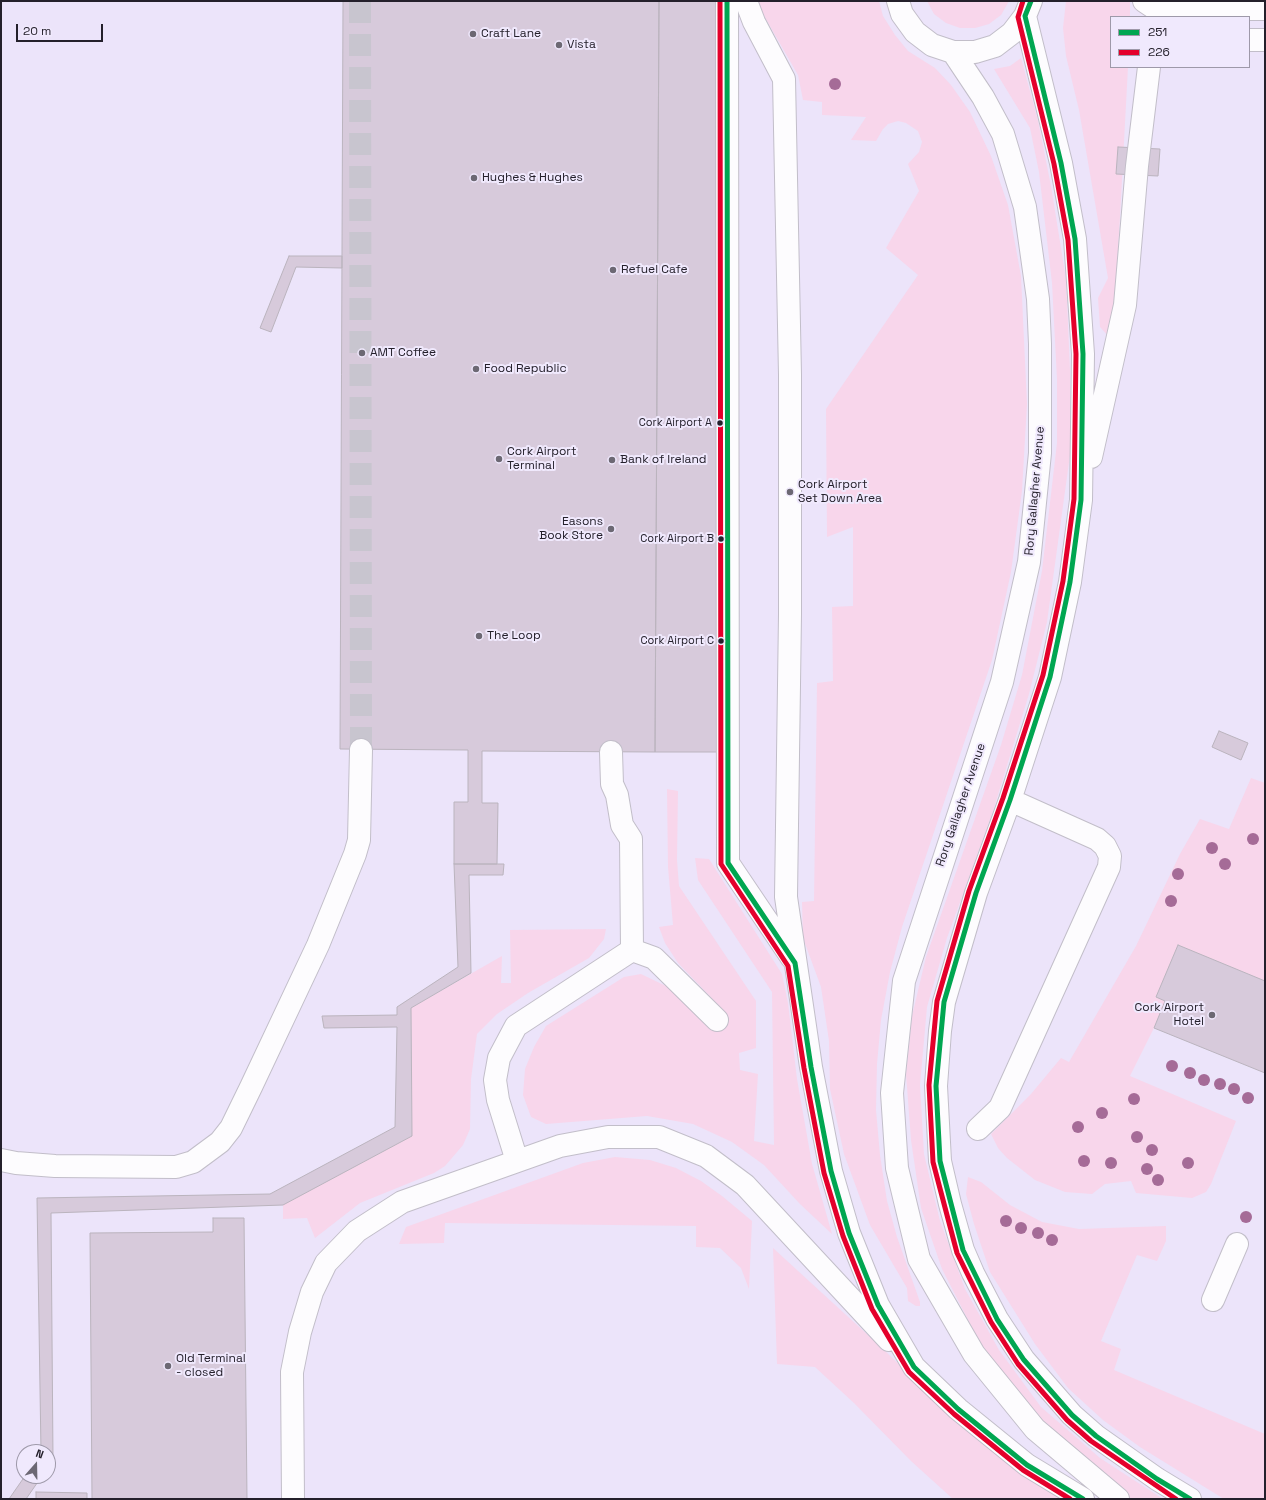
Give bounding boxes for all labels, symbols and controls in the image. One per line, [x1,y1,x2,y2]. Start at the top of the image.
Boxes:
scale bar [18,16,105,42]
legend [1110,16,1250,68]
text: 20 m [23,23,51,39]
text: 251 [1148,24,1167,40]
place label: Craft Lane [481,27,541,41]
marker: Craft Lane [468,29,478,39]
place label: Vista [567,38,596,52]
marker: Vista [554,40,564,50]
text: 226 [1148,44,1170,60]
place label: Hughes & Hughes [482,171,583,185]
marker: Hughes & Hughes [469,173,479,183]
place label: Refuel Cafe [621,263,688,277]
marker: Refuel Cafe [608,265,618,275]
place label: AMT Coffee [370,346,436,360]
marker: AMT Coffee [357,348,367,358]
place label: Food Republic [484,362,567,376]
marker: Food Republic [471,364,481,374]
place label: Cork Airport A [639,416,712,430]
marker: Cork Airport A [715,418,725,428]
street label: Rory Gallagher Avenue [1022,426,1048,556]
place label: Cork Airport Terminal [507,445,576,473]
place label: Bank of Ireland [620,453,707,467]
marker: Cork Airport Terminal [494,454,504,464]
marker: Bank of Ireland [607,455,617,465]
place label: Cork Airport Set Down Area [798,478,882,506]
marker: Cork Airport Set Down Area [785,487,795,497]
place label: Easons Book Store [539,515,603,543]
marker: Easons Book Store [606,524,616,534]
place label: Cork Airport B [640,532,714,546]
marker: Cork Airport B [716,534,726,544]
place label: The Loop [487,629,541,643]
marker: The Loop [474,631,484,641]
place label: Cork Airport C [640,634,714,648]
marker: Cork Airport C [716,636,726,646]
street label: Rory Gallagher Avenue [933,741,989,869]
place label: Cork Airport Hotel [1135,1001,1204,1029]
marker: Cork Airport Hotel [1207,1010,1217,1020]
place label: Old Terminal - closed [176,1352,246,1380]
marker: Old Terminal - closed [163,1361,173,1371]
north arrow [16,1444,56,1484]
text: N [34,1446,46,1462]

